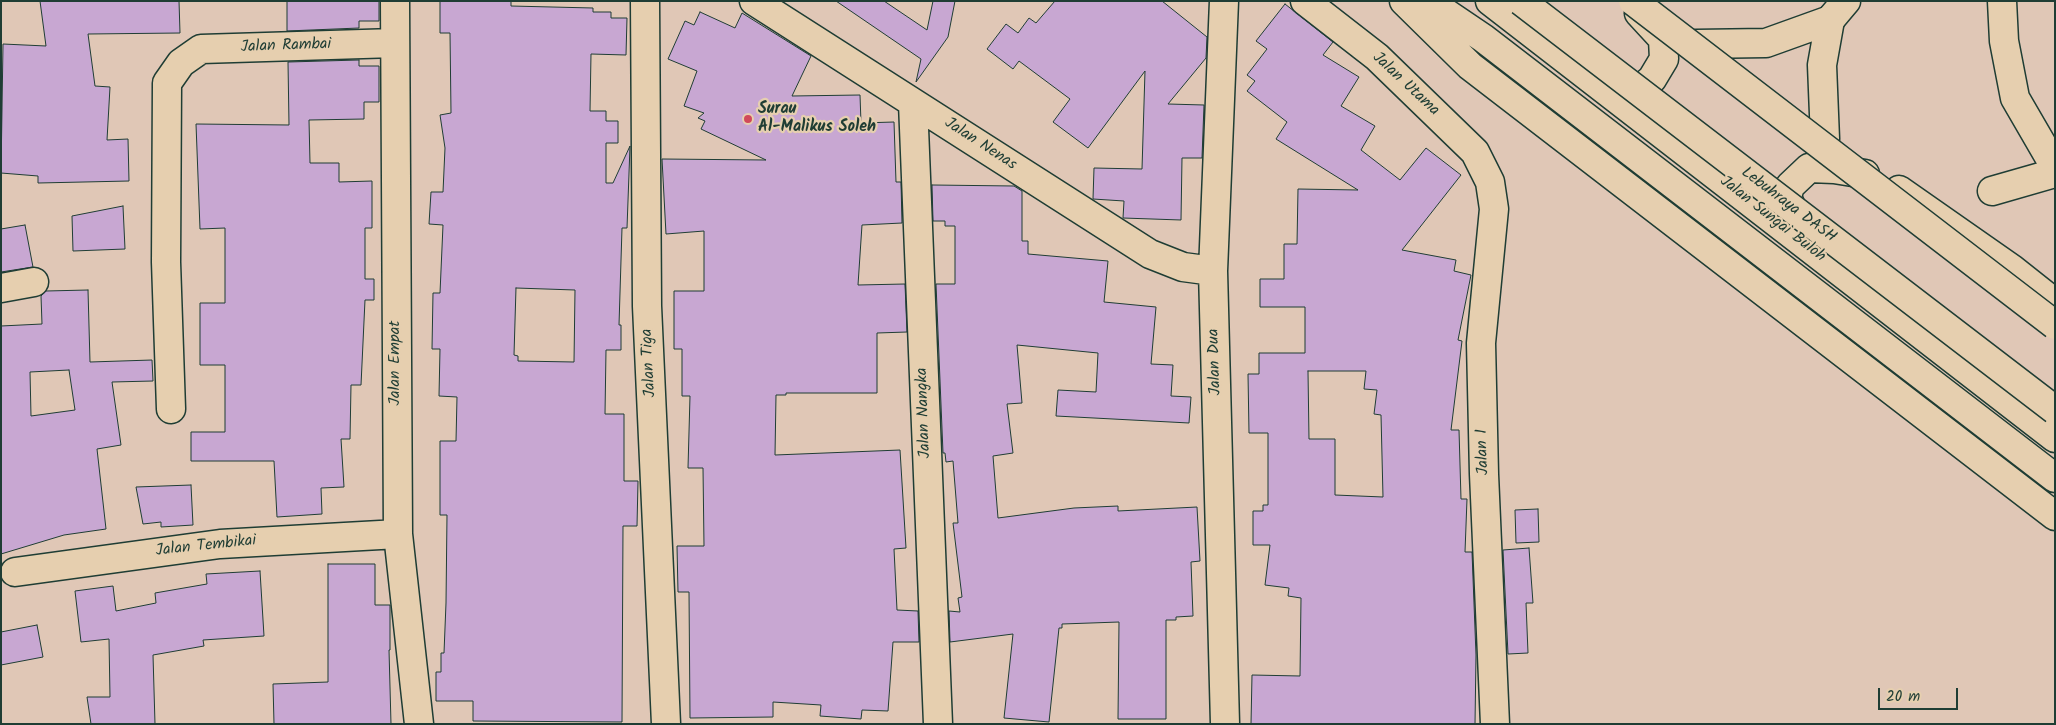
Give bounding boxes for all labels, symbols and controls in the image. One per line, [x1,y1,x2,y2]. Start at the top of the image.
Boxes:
street label: Jalan Rambai [240,36,332,58]
street label: Jalan Utama [1367,49,1443,121]
place label: Surau Al-Malikus Soleh [758,100,876,138]
marker: Surau Al-Malikus Soleh [742,113,754,125]
street label: Jalan Nenas [940,115,1020,175]
street label: Lebuhraya DASH [1737,164,1839,248]
street label: Jalan Sungai Buloh [1715,173,1829,267]
street label: Jalan Empat [386,321,406,405]
street label: Jalan Tiga [639,328,661,398]
street label: Jalan Dua [1205,328,1227,396]
street label: Jalan Nangka [914,367,936,459]
street label: Jalan 1 [1474,428,1494,476]
street label: Jalan Tembikai [155,532,257,562]
scale bar [1881,678,1961,710]
text: 20 m [1886,685,1920,709]

